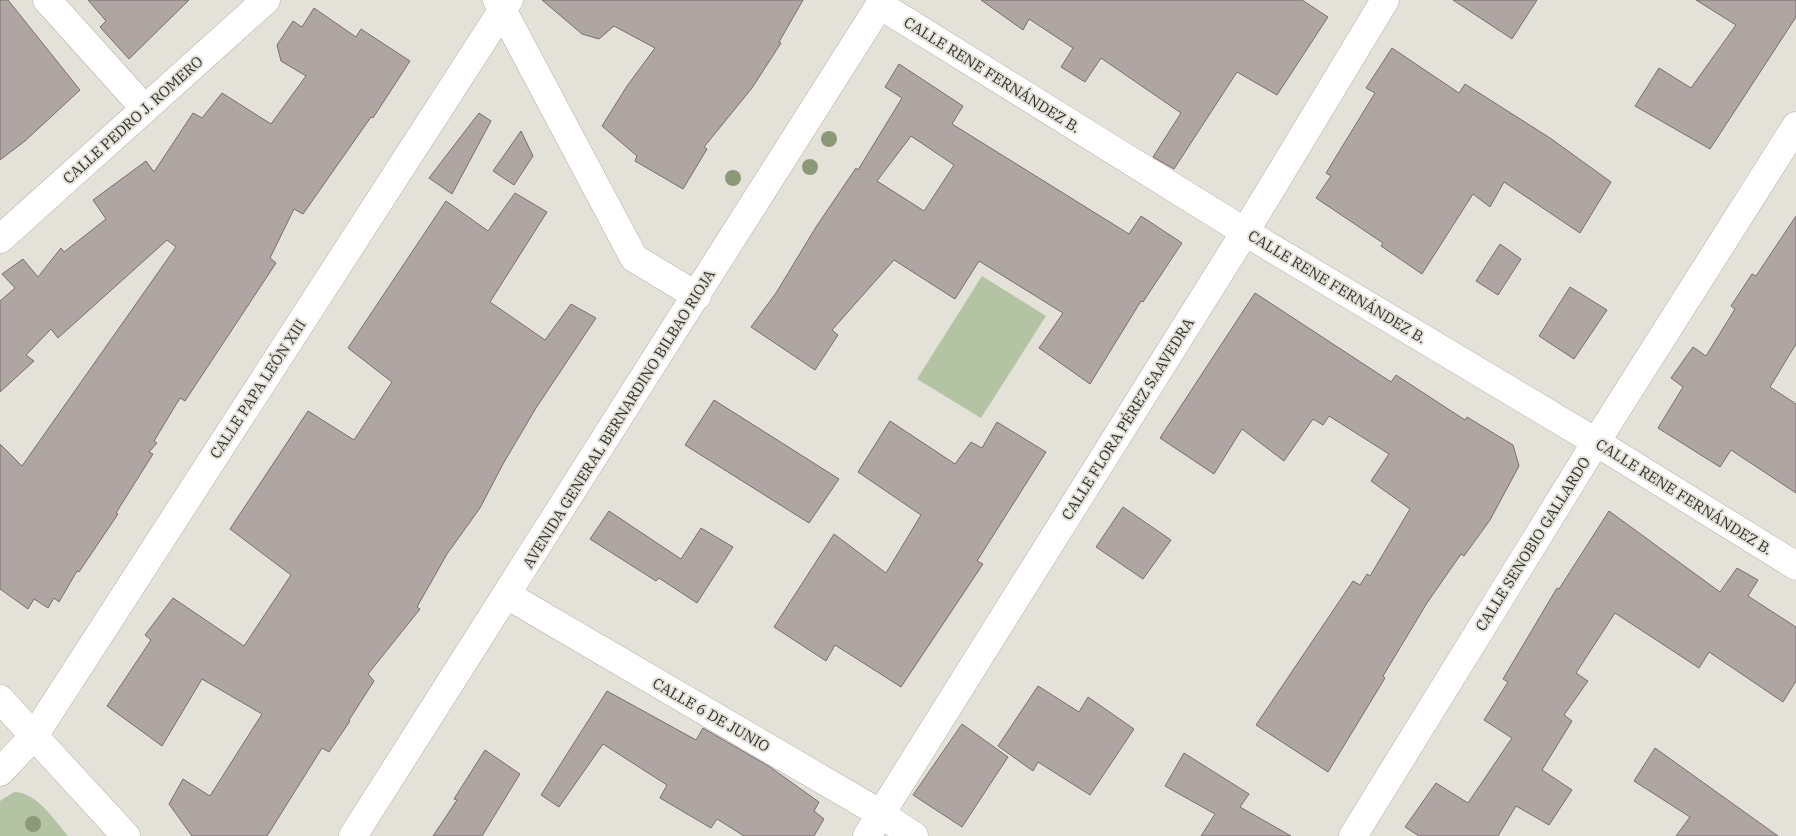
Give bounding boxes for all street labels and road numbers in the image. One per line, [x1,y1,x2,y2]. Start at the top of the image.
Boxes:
street label: CALLE RENE FERNÁNDEZ B. [901,12,1084,137]
street label: CALLE PEDRO J. ROMERO [59,52,207,188]
street label: CALLE RENE FERNÁNDEZ B. [1245,226,1430,347]
street label: AVENIDA GENERAL BERNARDINO BILBAO RIOJA [518,265,719,572]
street label: CALLE FLORA PÉREZ SAAVEDRA [1057,314,1198,523]
street label: CALLE PAPA LEÓN XIII [205,316,310,462]
street label: CALLE RENE FERNÁNDEZ B. [1593,434,1776,559]
street label: CALLE SENOBIO GALLARDO [1471,453,1594,634]
street label: CALLE 6 DE JUNIO [649,673,773,756]

